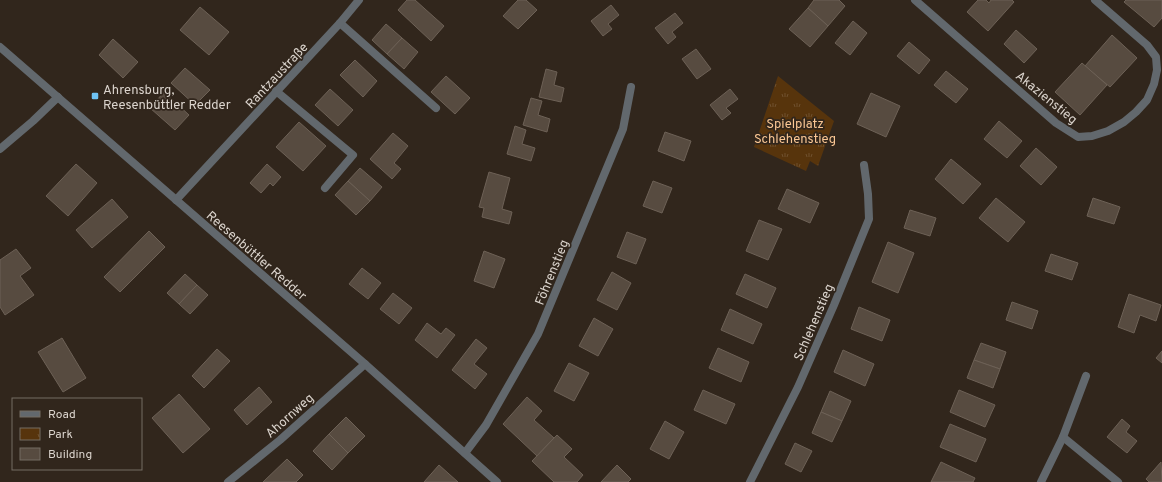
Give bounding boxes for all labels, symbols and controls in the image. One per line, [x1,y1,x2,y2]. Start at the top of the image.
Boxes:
street label: Rantzaustraße [243,40,312,113]
street label: Akazienstieg [1012,69,1080,128]
place label: Ahrensburg, Reesenbüttler Redder [103,83,231,114]
marker: Ahrensburg, Reesenbüttler Redder [90,91,100,101]
park label: Spielplatz Schlehenstieg [754,117,836,148]
street label: Reesenbüttler Redder [202,209,309,304]
street label: Föhrenstieg [532,238,573,308]
street label: Schlehenstieg [791,282,838,364]
street label: Ahornweg [263,391,318,442]
legend [12,398,142,470]
text: Road [48,407,76,423]
text: Park [48,427,73,443]
text: Building [48,447,92,463]

